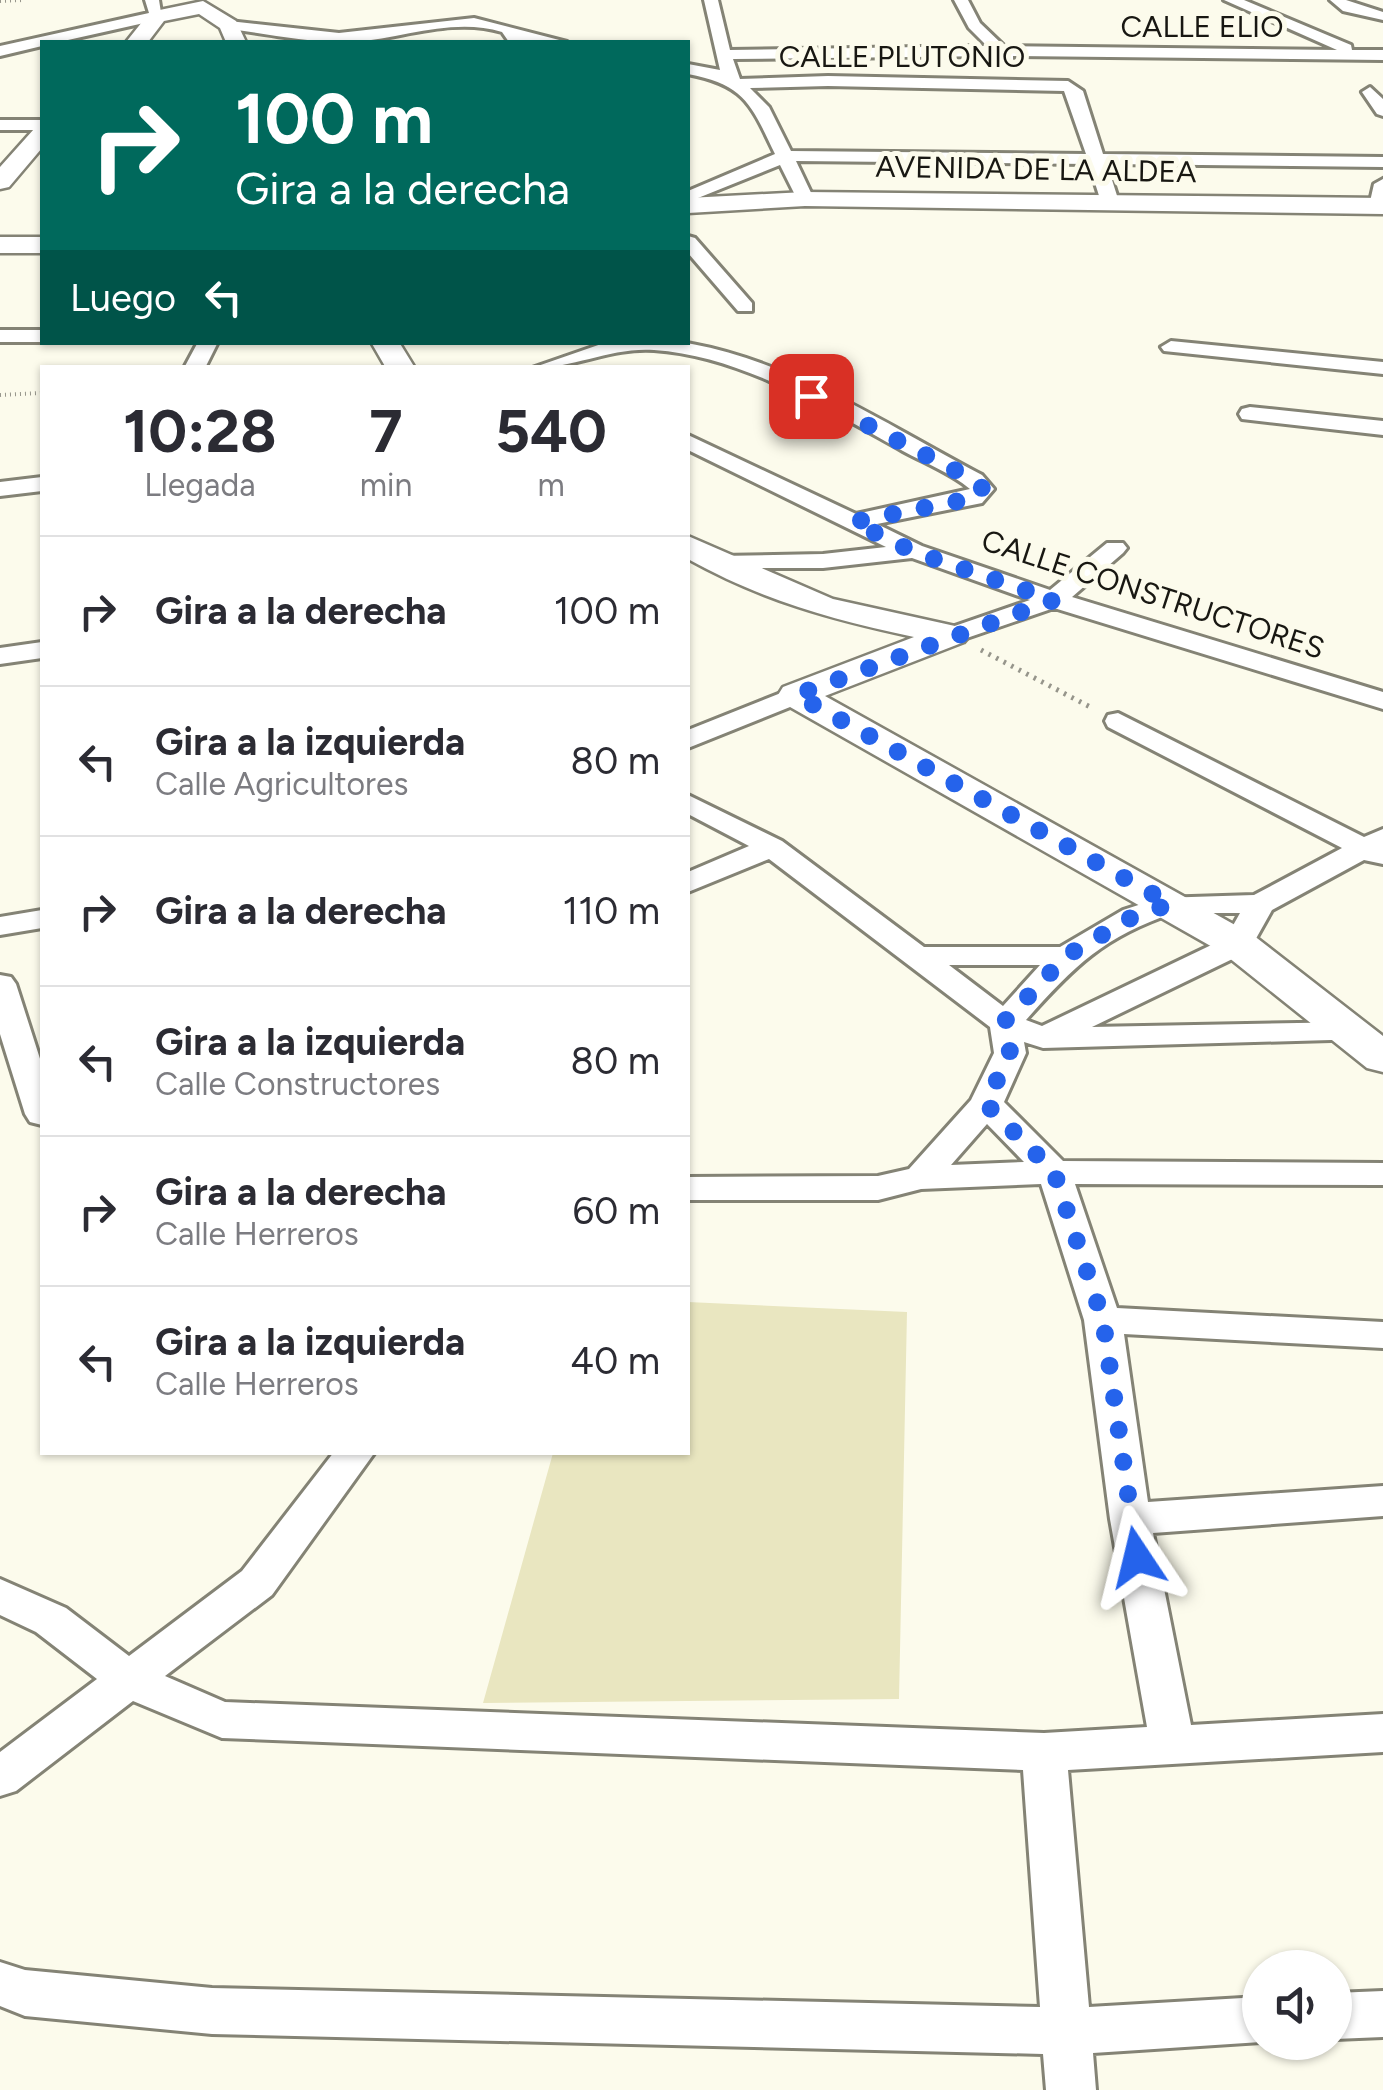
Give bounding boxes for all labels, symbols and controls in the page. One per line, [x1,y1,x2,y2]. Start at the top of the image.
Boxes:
street label: CALLE ELIO [1120,8,1284,45]
street label: CALLE PLUTONIO [779,38,1025,75]
text: 100 m [235,76,433,161]
icon: right [70,80,200,210]
street label: AVENIDA DE LA ALDEA [875,148,1197,190]
text: Gira a la derecha [235,161,570,215]
icon: left [196,270,251,325]
text: Luego [70,275,176,321]
pin [769,354,854,439]
icon: arrive [784,369,839,424]
text: 10:28 [123,395,277,467]
text: 7 [369,395,403,467]
text: 540 [495,395,607,467]
text: Llegada [144,466,256,504]
text: min [360,466,412,504]
text: m [538,466,565,504]
street label: CALLE CONSTRUCTORES [977,521,1329,667]
icon: right [70,584,125,639]
text: Gira a la derecha [155,588,447,634]
text: 100 m [554,588,660,634]
text: Gira a la izquierda [155,719,465,765]
icon: left [70,734,125,789]
text: 80 m [571,738,660,784]
text: Calle Agricultores [155,765,408,803]
icon: right [70,884,125,939]
text: Gira a la derecha [155,888,447,934]
text: 110 m [563,888,660,934]
text: Gira a la izquierda [155,1019,465,1065]
icon: left [70,1034,125,1089]
text: 80 m [571,1038,660,1084]
text: Calle Constructores [155,1065,440,1103]
text: Gira a la derecha [155,1169,447,1215]
icon: right [70,1184,125,1239]
text: 60 m [572,1188,660,1234]
text: Calle Herreros [155,1215,359,1253]
text: Gira a la izquierda [155,1319,465,1365]
icon: left [70,1334,125,1389]
text: 40 m [570,1338,660,1384]
text: Calle Herreros [155,1365,359,1403]
position arrow [1085,1505,1189,1609]
map controls [1242,1950,1352,2060]
button: sound [1242,1950,1352,2060]

